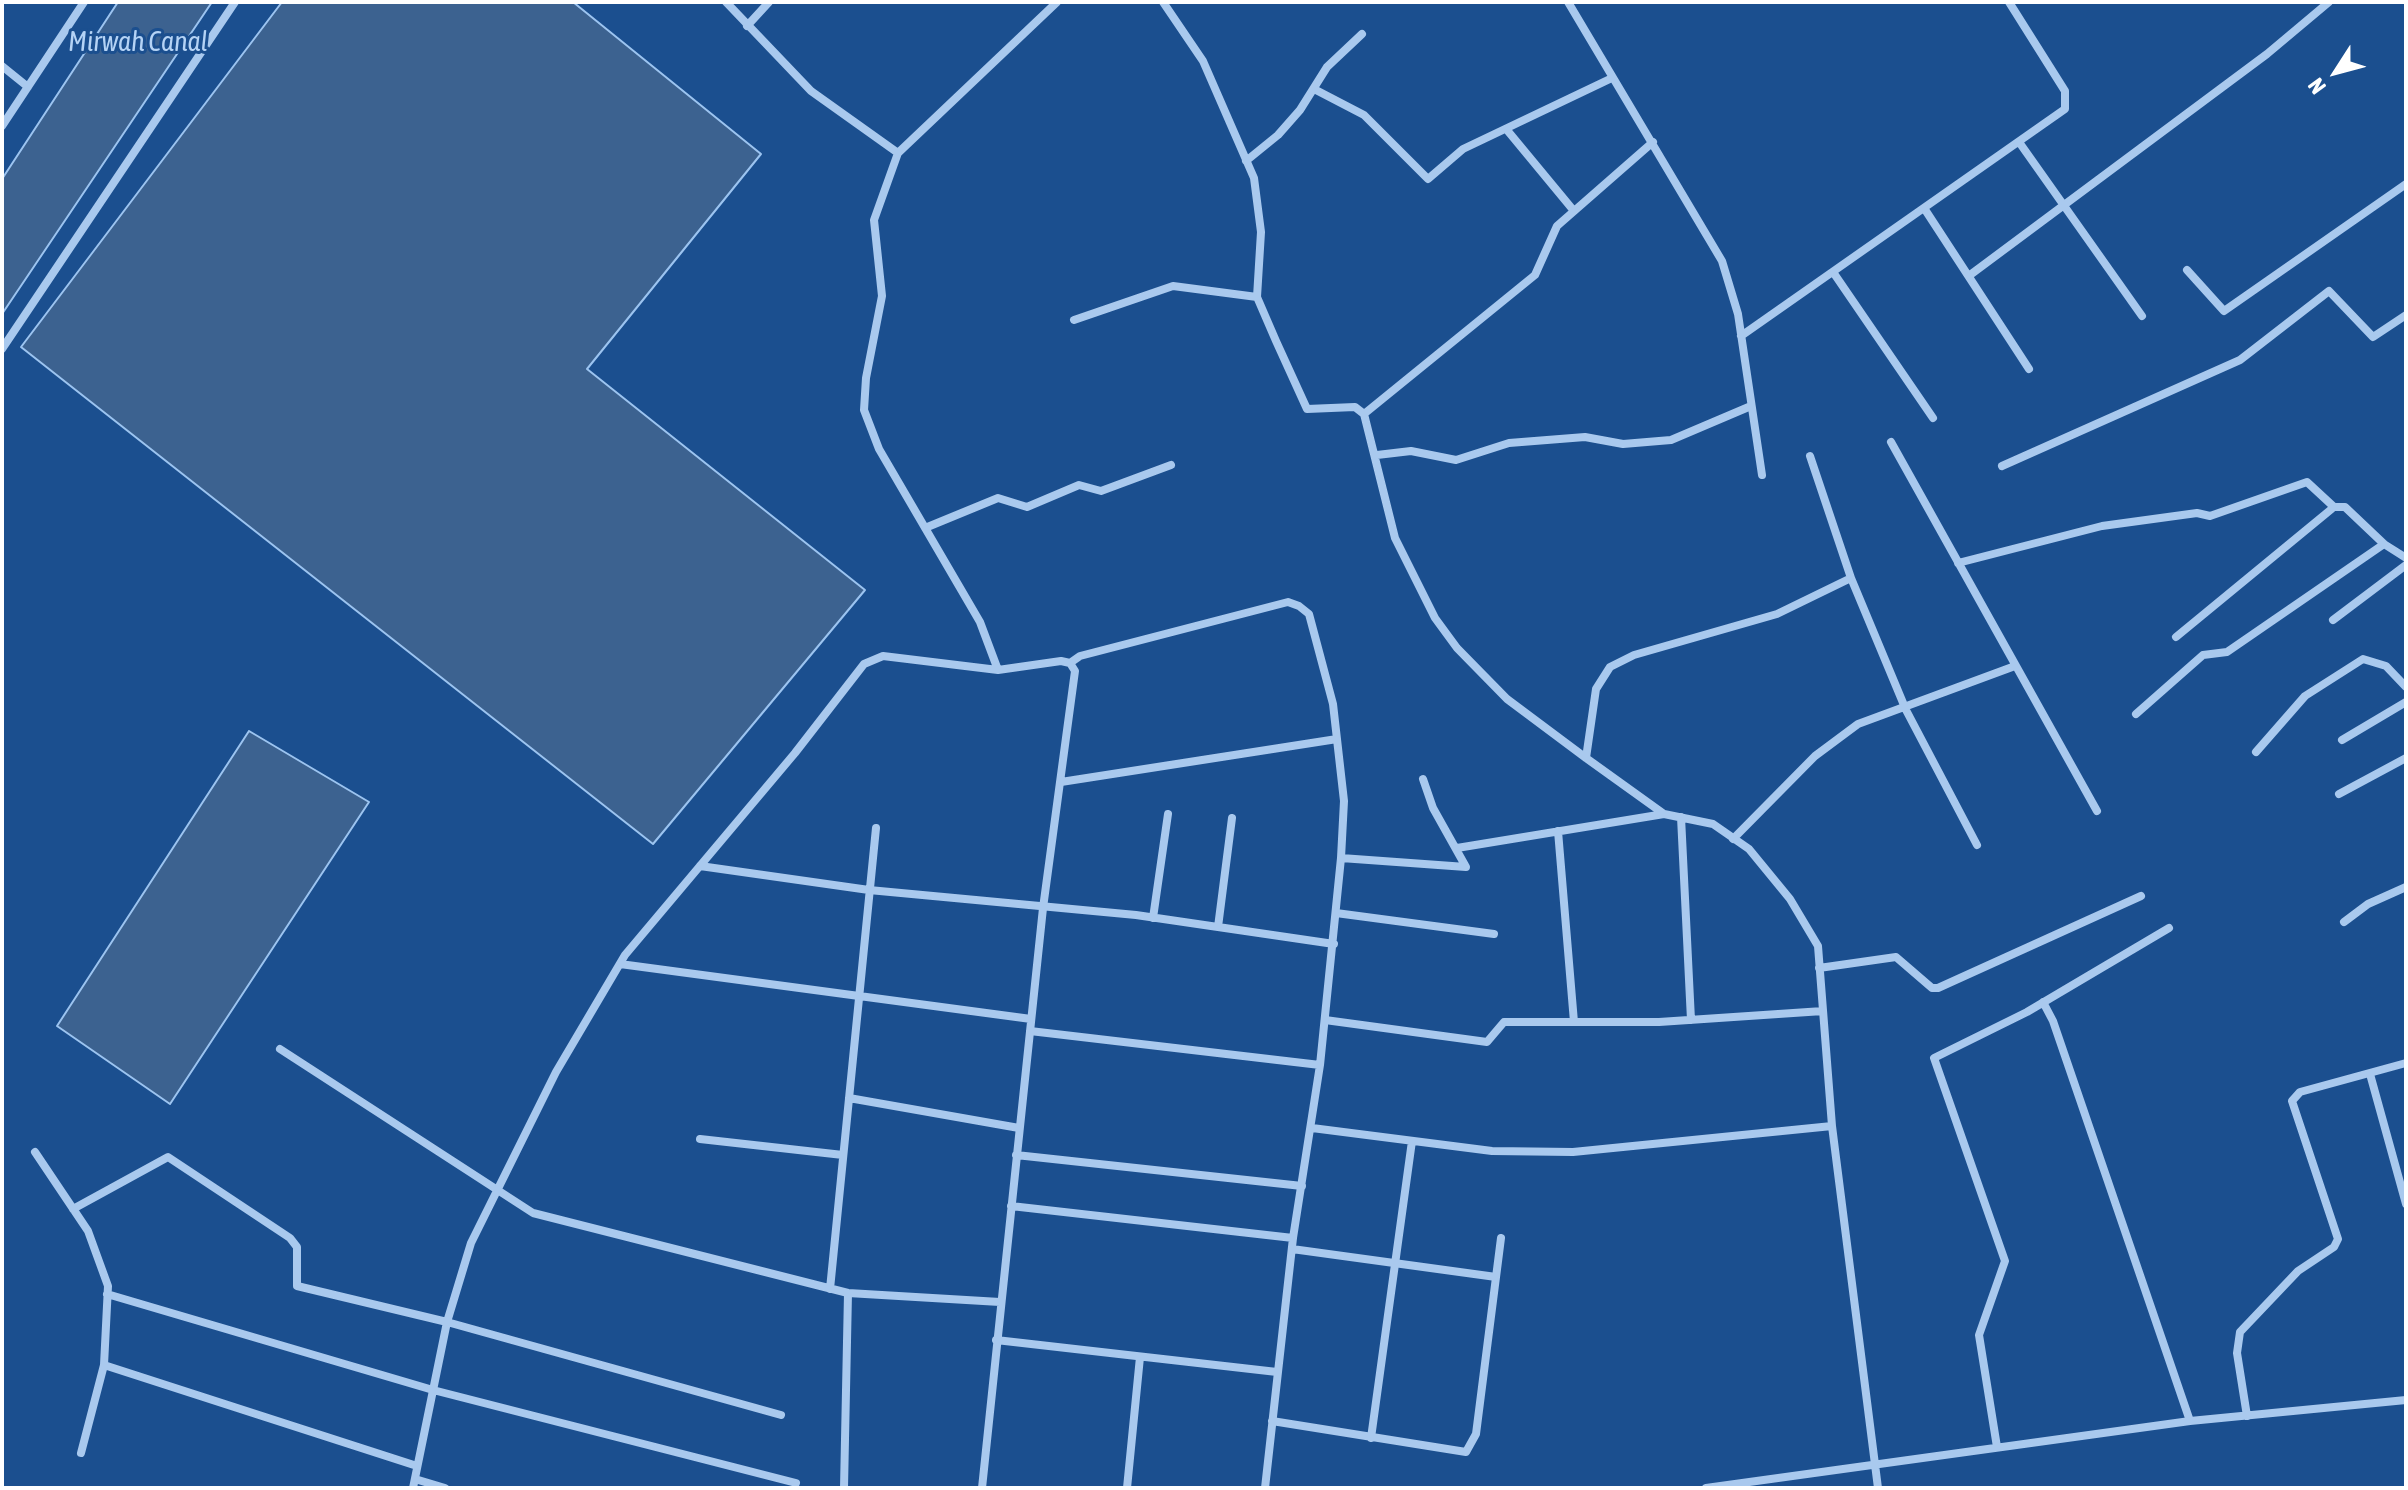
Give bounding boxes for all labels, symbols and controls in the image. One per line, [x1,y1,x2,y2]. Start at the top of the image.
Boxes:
water label: Mirwah Canal [68,25,208,59]
north arrow [2296,32,2376,112]
text: N [2302,73,2331,99]

